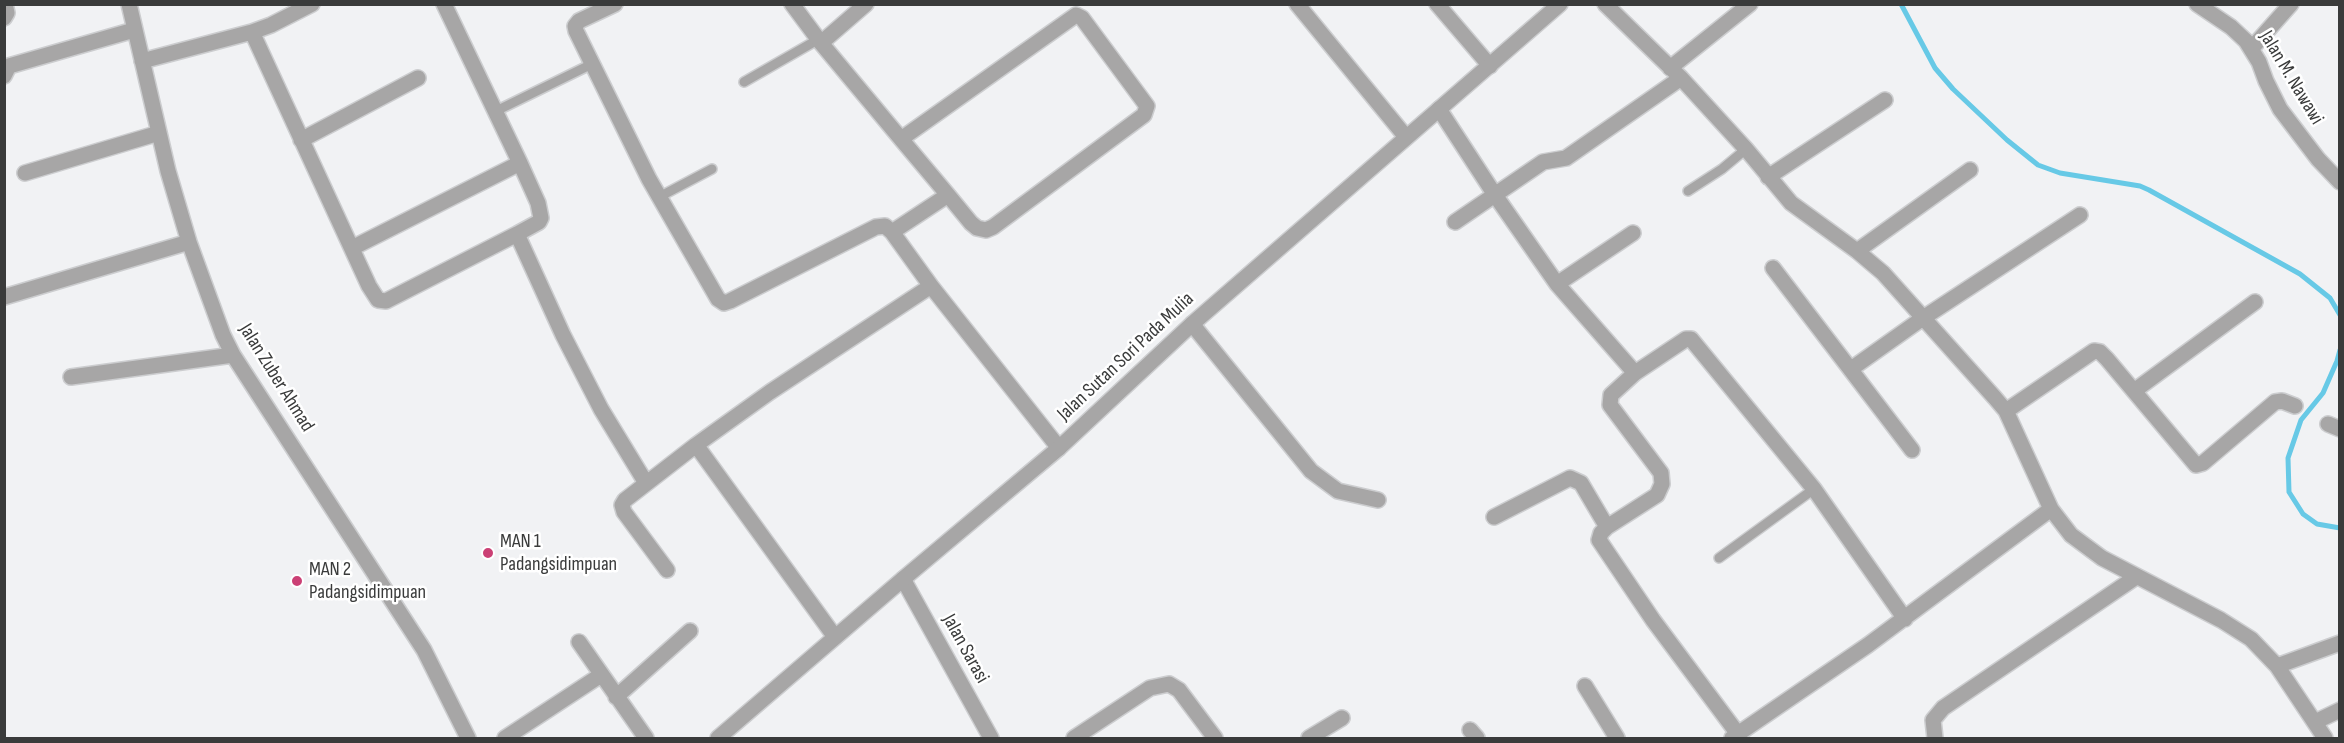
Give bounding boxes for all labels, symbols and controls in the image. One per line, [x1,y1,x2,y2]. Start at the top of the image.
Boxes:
street label: Jalan M. Nawawi [2254,27,2328,129]
street label: Jalan Sutan Sori Pada Mulia [1053,288,1199,426]
street label: Jalan Zuber Ahmad [233,320,319,436]
place label: MAN 1 Padangsidimpuan [500,530,617,577]
marker: MAN 1 Padangsidimpuan [481,546,495,560]
place label: MAN 2 Padangsidimpuan [309,558,426,605]
marker: MAN 2 Padangsidimpuan [290,574,304,588]
street label: Jalan Sarasi [936,610,994,688]

